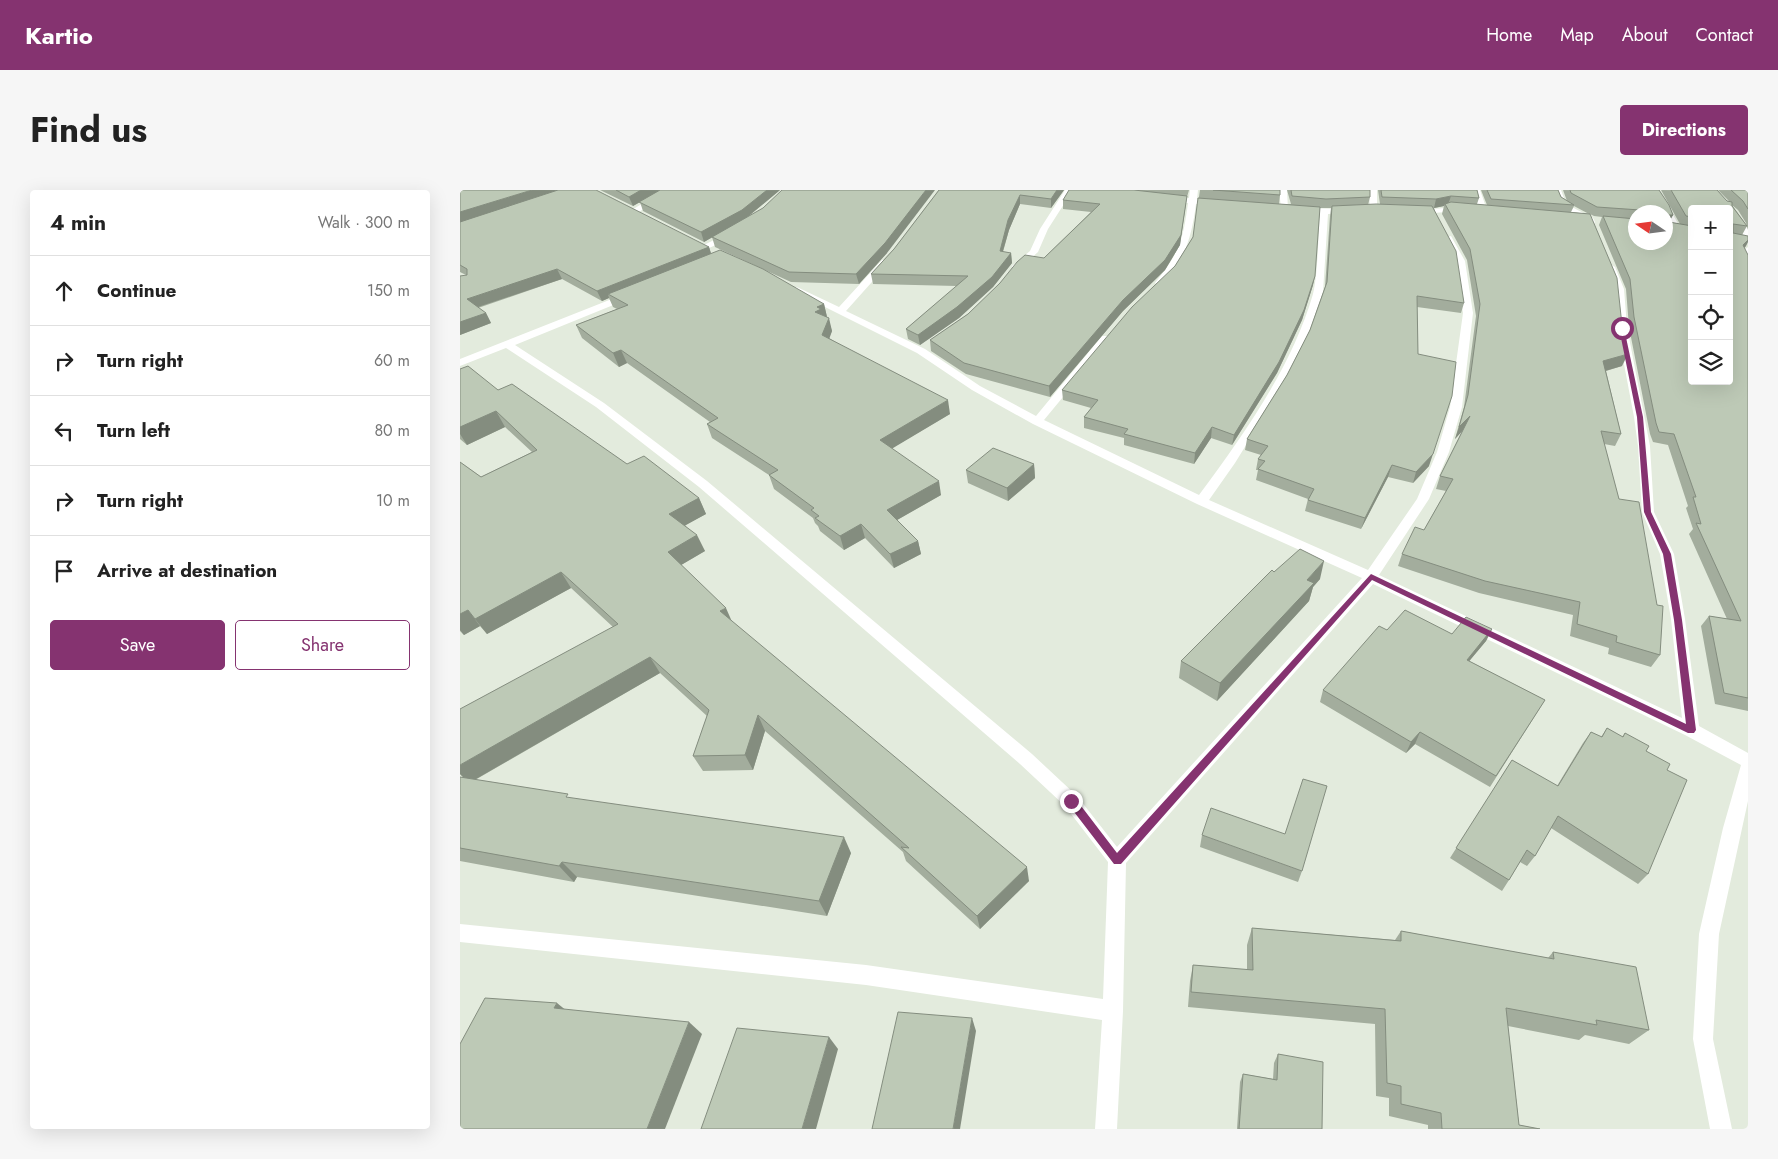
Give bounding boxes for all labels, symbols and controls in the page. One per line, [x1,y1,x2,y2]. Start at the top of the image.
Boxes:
text: Kartio [25,18,93,53]
text: Home [1486,22,1532,48]
text: Map [1560,22,1594,48]
text: About [1622,22,1667,48]
text: Contact [1695,22,1753,48]
text: Find us [30,105,147,155]
button: Directions [1620,105,1748,155]
north arrow [1628,205,1673,250]
map controls [1688,205,1733,385]
button: + [1688,205,1733,250]
text: 4 min [50,208,106,238]
text: Walk · 300 m [318,211,410,234]
button: − [1688,250,1733,295]
icon: ahead [50,277,78,305]
text: Continue [97,277,176,304]
text: 150 m [367,279,410,302]
button: locate [1688,295,1733,340]
route start [1611,317,1634,340]
button: layers [1688,340,1733,385]
icon: right [50,347,78,375]
text: Turn right [97,347,183,374]
text: 60 m [374,349,410,372]
icon: left [50,417,78,445]
text: Turn left [97,417,170,444]
text: 80 m [374,419,410,442]
icon: right [50,487,78,515]
text: Turn right [97,487,183,514]
text: 10 m [376,489,410,512]
icon: arrive [50,557,78,585]
text: Arrive at destination [97,557,277,584]
button: Save [50,620,225,670]
button: Share [235,620,410,670]
route end [1060,790,1083,813]

